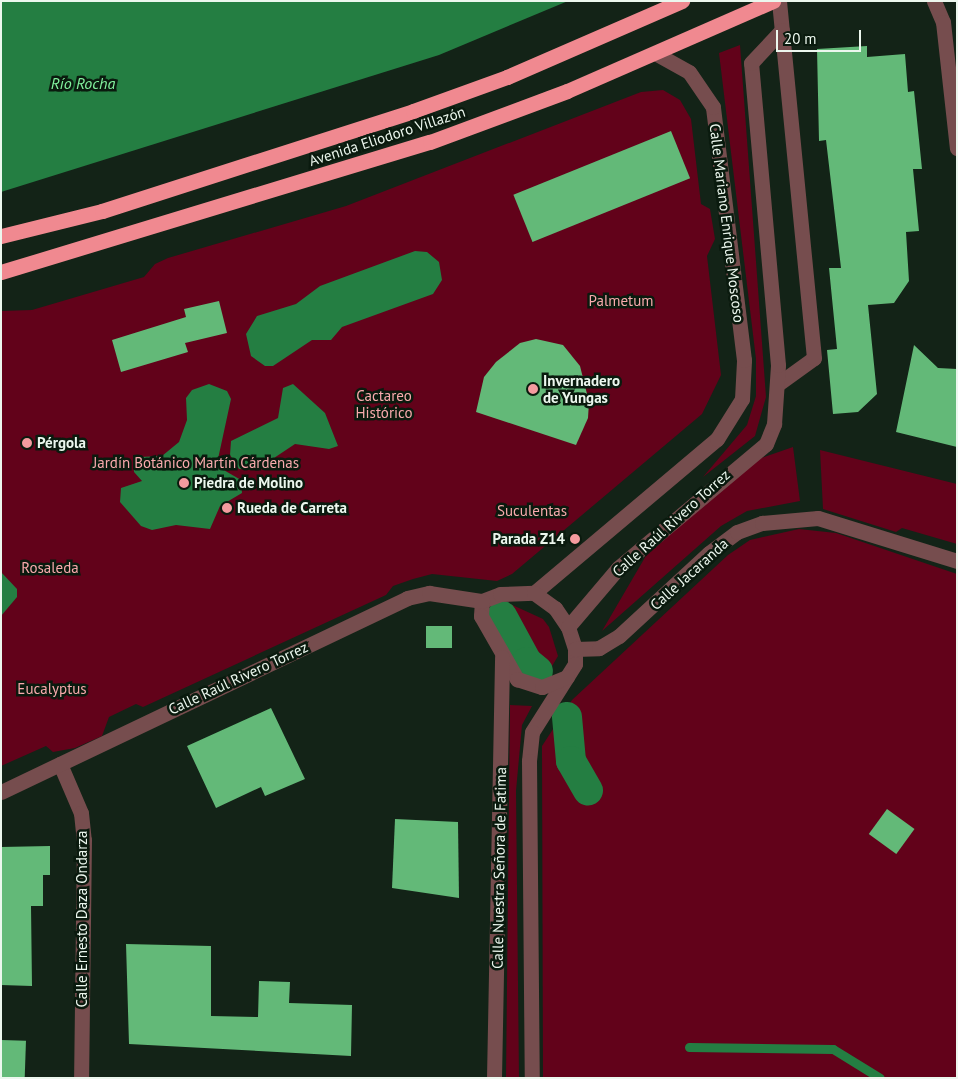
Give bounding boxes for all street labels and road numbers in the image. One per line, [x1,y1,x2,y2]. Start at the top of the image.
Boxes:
street label: Avenida Eliodoro Villazón [306,102,468,170]
street label: Calle Mariano Enrique Moscoso [706,122,748,324]
street label: Calle Raúl Rivero Torrez [608,465,734,581]
street label: Calle Jacaranda [646,534,732,614]
street label: Calle Raúl Rivero Torrez [165,638,311,718]
street label: Calle Nuestra Señora de Fatima [488,767,510,969]
street label: Calle Ernesto Daza Ondarza [73,831,91,1007]

